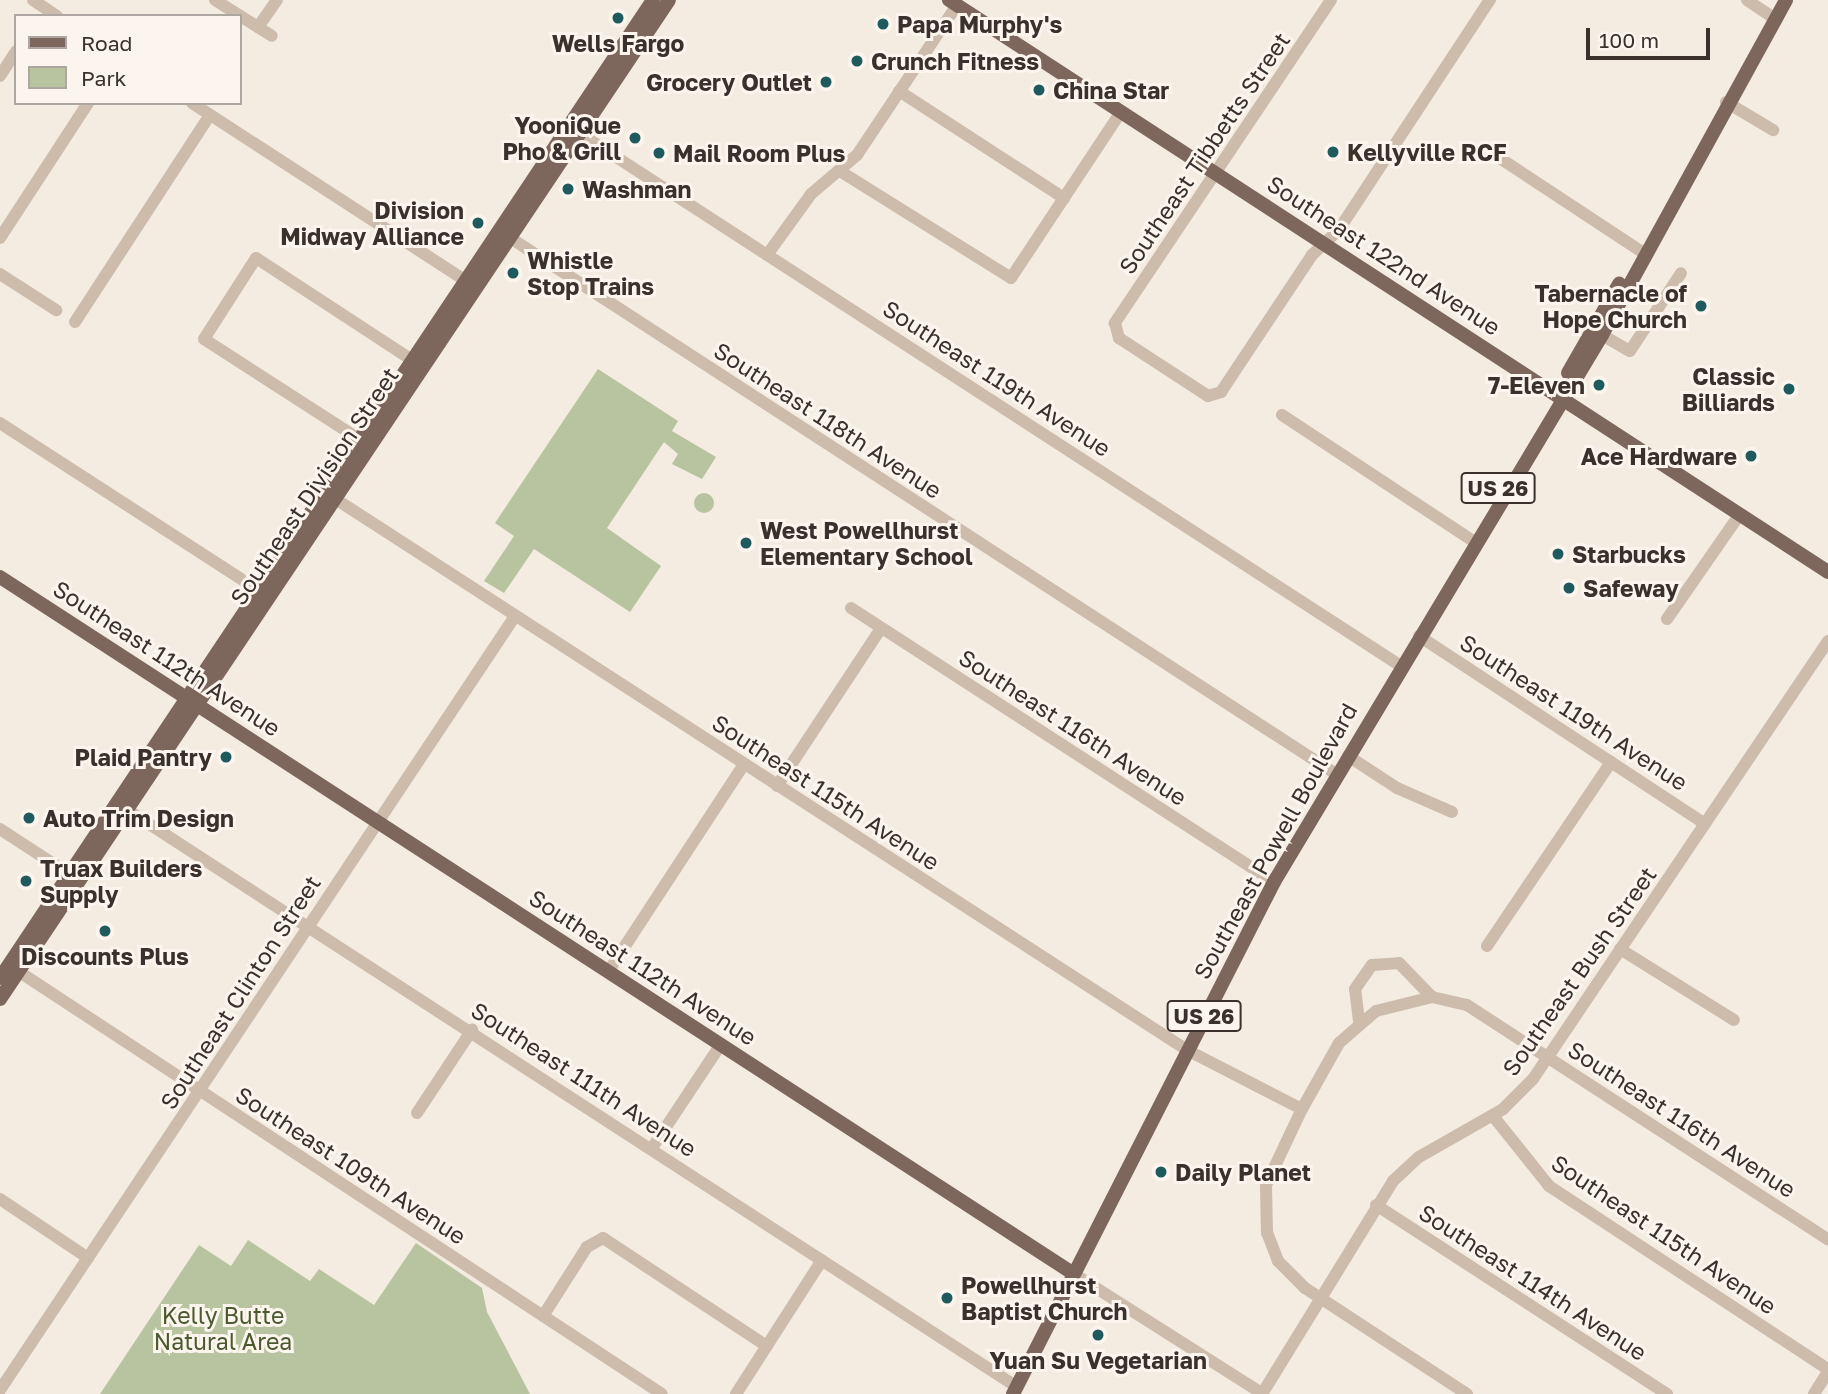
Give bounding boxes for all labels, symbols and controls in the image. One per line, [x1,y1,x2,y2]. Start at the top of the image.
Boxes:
marker: Wells Fargo [610,10,626,26]
place label: Papa Murphy's [897,10,1062,38]
legend [14,14,242,105]
scale bar [1590,14,1714,58]
marker: Papa Murphy's [875,16,891,32]
street label: Southeast Tibbetts Street [1113,27,1295,279]
text: 100 m [1599,27,1659,53]
place label: Wells Fargo [552,29,684,57]
text: Road [81,30,132,56]
place label: Crunch Fitness [871,47,1039,75]
marker: Crunch Fitness [849,53,865,69]
text: Park [81,65,126,91]
place label: Grocery Outlet [646,68,812,96]
marker: Grocery Outlet [818,74,834,90]
place label: China Star [1053,76,1169,104]
marker: China Star [1031,82,1047,98]
place label: YooniQue Pho & Grill [502,111,621,165]
marker: YooniQue Pho & Grill [627,130,643,146]
place label: Kellyville RCF [1347,138,1507,166]
place label: Mail Room Plus [673,139,845,167]
marker: Kellyville RCF [1325,144,1341,160]
marker: Mail Room Plus [651,145,667,161]
street label: Southeast 122nd Avenue [1262,169,1506,341]
place label: Washman [582,175,691,203]
marker: Washman [560,181,576,197]
place label: Division Midway Alliance [280,196,464,250]
marker: Division Midway Alliance [470,215,486,231]
place label: Whistle Stop Trains [527,246,654,300]
marker: Whistle Stop Trains [505,265,521,281]
place label: Tabernacle of Hope Church [1534,279,1687,333]
street label: Southeast 119th Avenue [878,294,1116,462]
marker: Tabernacle of Hope Church [1693,298,1709,314]
street label: Southeast 118th Avenue [709,336,947,504]
street label: Southeast Division Street [224,362,404,610]
place label: Classic Billiards [1682,362,1775,416]
place label: 7-Eleven [1488,371,1585,399]
marker: 7-Eleven [1591,377,1607,393]
marker: Classic Billiards [1781,381,1797,397]
place label: Ace Hardware [1581,442,1737,470]
marker: Ace Hardware [1743,448,1759,464]
road number: US 26 [1460,470,1536,505]
place label: West Powellhurst Elementary School [760,516,973,570]
marker: West Powellhurst Elementary School [738,535,754,551]
place label: Starbucks [1572,540,1686,568]
marker: Starbucks [1550,546,1566,562]
street label: Southeast 112th Avenue [48,574,286,742]
place label: Safeway [1583,574,1679,602]
marker: Safeway [1561,580,1577,596]
street label: Southeast 119th Avenue [1455,628,1693,796]
street label: Southeast 116th Avenue [954,643,1192,811]
street label: Southeast Powell Boulevard [1188,698,1362,984]
street label: Southeast 115th Avenue [707,708,945,876]
place label: Plaid Pantry [74,743,212,771]
marker: Plaid Pantry [218,749,234,765]
place label: Auto Trim Design [43,804,234,832]
marker: Auto Trim Design [21,810,37,826]
place label: Truax Builders Supply [40,854,202,908]
street label: Southeast Bush Street [1496,861,1662,1081]
street label: Southeast Clinton Street [154,870,326,1114]
marker: Truax Builders Supply [18,873,34,889]
street label: Southeast 112th Avenue [524,883,762,1051]
marker: Discounts Plus [97,923,113,939]
place label: Discounts Plus [21,942,189,970]
street label: Southeast 111th Avenue [466,996,702,1162]
road number: US 26 [1166,998,1242,1034]
street label: Southeast 116th Avenue [1563,1035,1801,1203]
street label: Southeast 109th Avenue [231,1080,471,1250]
street label: Southeast 115th Avenue [1546,1148,1782,1320]
place label: Daily Planet [1175,1158,1311,1186]
marker: Daily Planet [1153,1164,1169,1180]
street label: Southeast 114th Avenue [1414,1198,1652,1366]
place label: Powellhurst Baptist Church [961,1271,1127,1325]
marker: Powellhurst Baptist Church [939,1290,955,1306]
park label: Kelly Butte Natural Area [154,1301,292,1355]
marker: Yuan Su Vegetarian [1090,1327,1106,1343]
place label: Yuan Su Vegetarian [989,1346,1207,1374]

